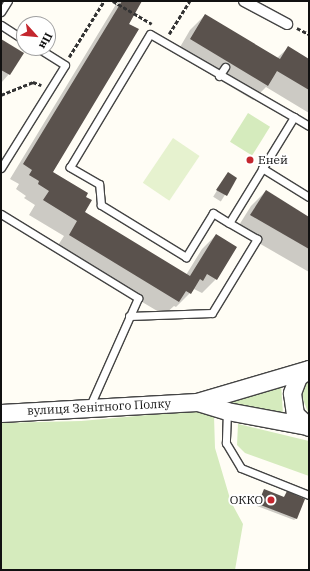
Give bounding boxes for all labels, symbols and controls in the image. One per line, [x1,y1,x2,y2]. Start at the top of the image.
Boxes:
north arrow [16,16,56,56]
text: Пн [36,31,56,51]
place label: Еней [258,153,288,167]
marker: Еней [245,155,255,165]
street label: вулиця Зенітного Полку [27,396,171,418]
place label: ОККО [230,493,263,507]
marker: ОККО [266,495,276,505]

